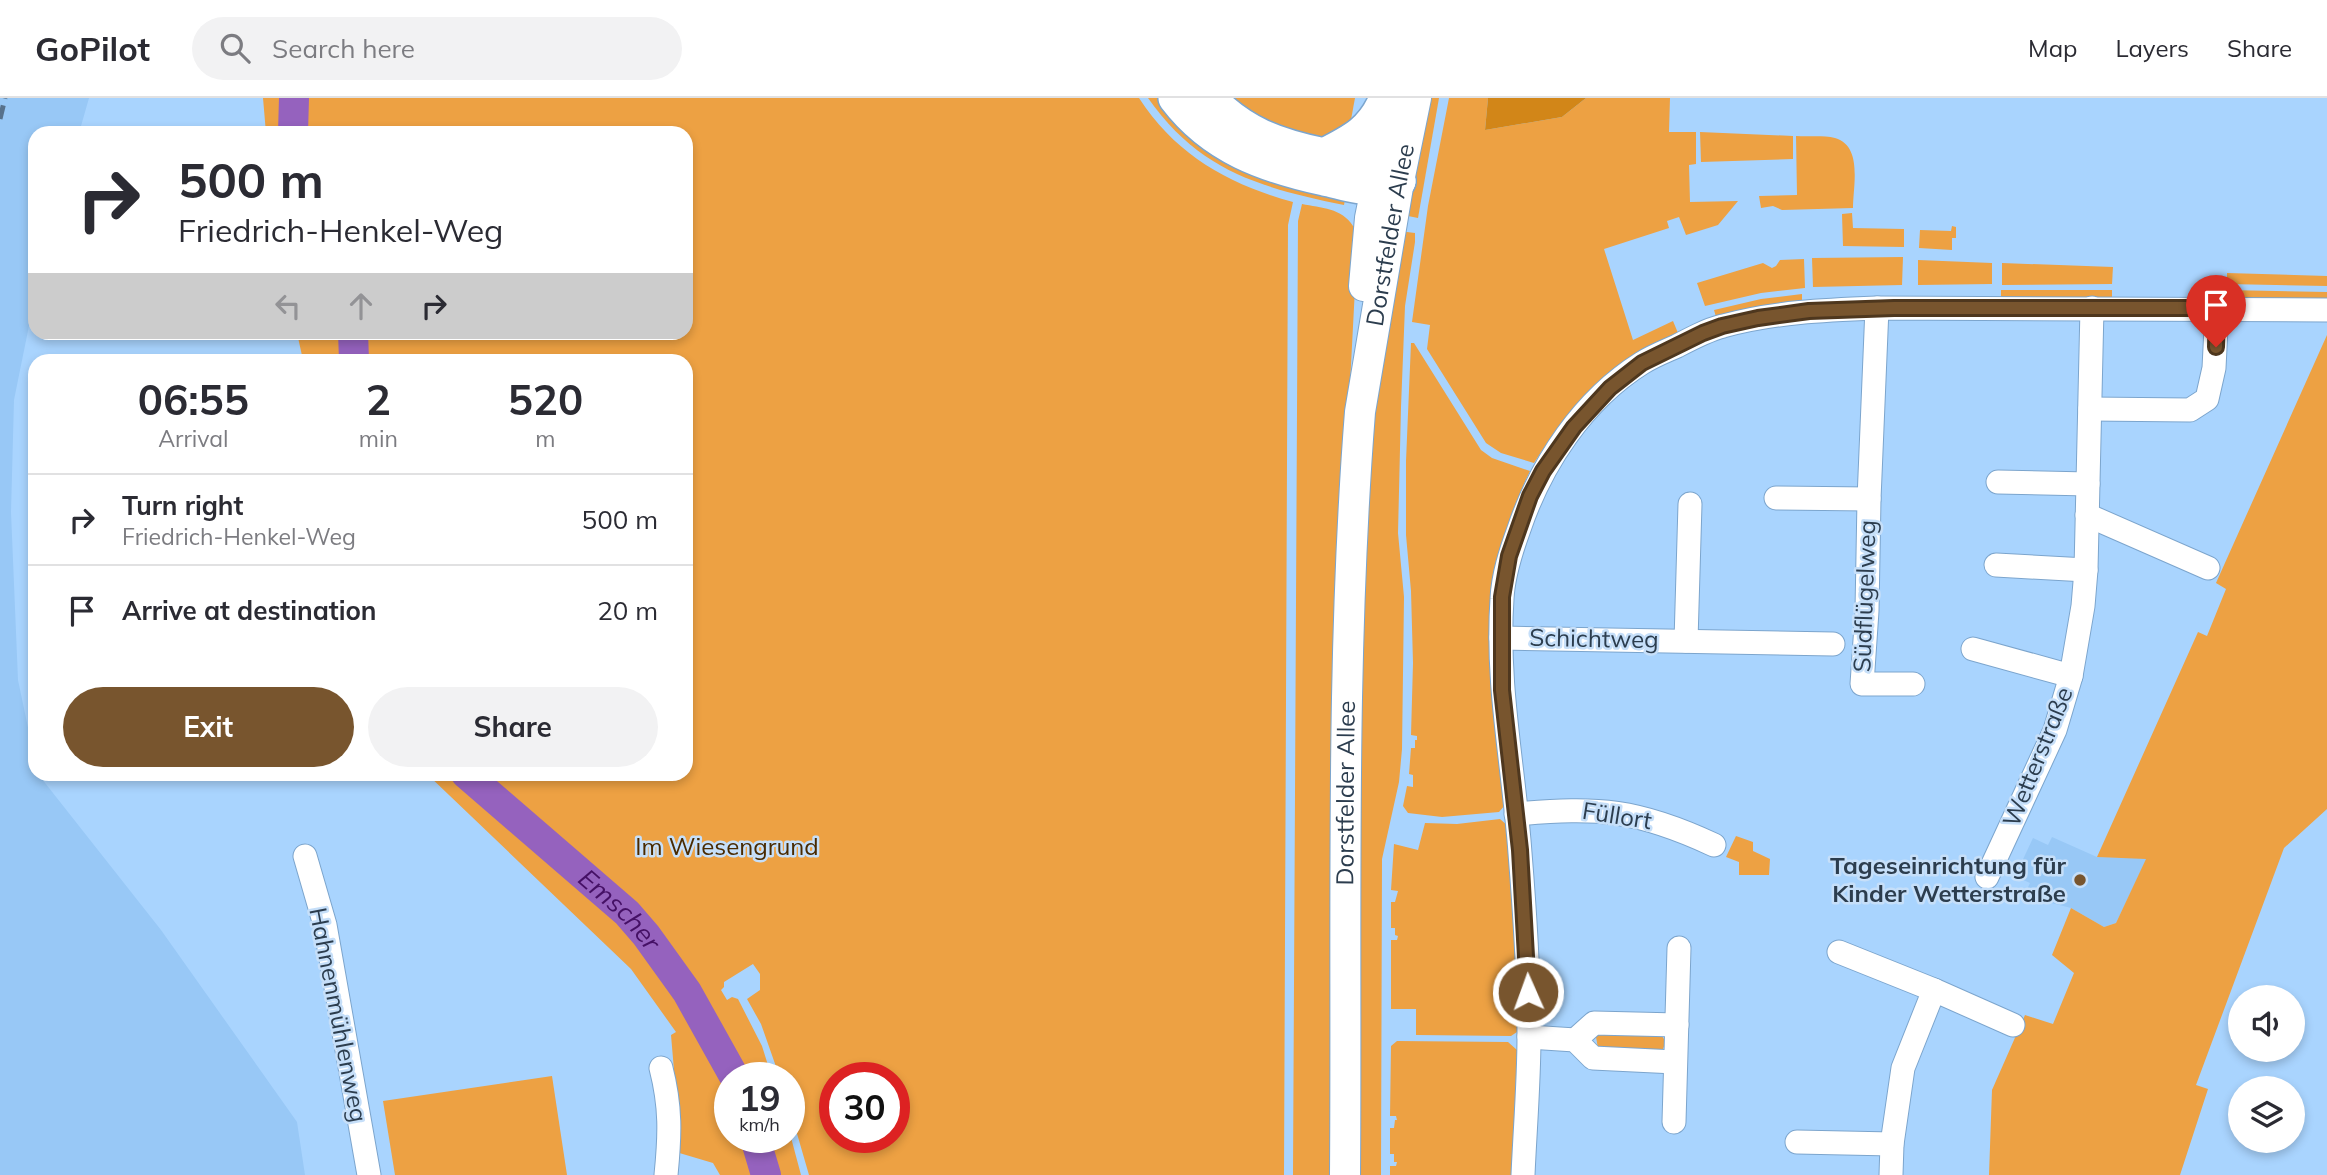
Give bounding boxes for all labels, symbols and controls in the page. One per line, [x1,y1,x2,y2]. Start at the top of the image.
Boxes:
search box [192,17,682,80]
text: GoPilot [35,28,150,69]
icon: search [216,29,254,67]
text: Search here [272,32,415,65]
text: Map [2028,33,2077,63]
text: Layers [2115,33,2189,63]
text: Share [2227,33,2292,63]
street label: Dorstfelder Allee [1359,141,1420,328]
text: 500 m [178,149,324,210]
icon: right [63,154,154,245]
text: Friedrich-Henkel-Weg [178,210,503,250]
pin [2186,275,2246,347]
icon: arrive [2197,286,2235,324]
icon: left [269,287,307,325]
icon: ahead [342,287,380,325]
icon: right [415,287,453,325]
text: 06:55 [138,373,249,426]
text: 2 [366,373,391,426]
text: 520 [508,373,583,426]
text: Arrival [158,424,229,453]
text: min [359,424,398,453]
text: m [535,424,556,453]
text: Turn right [122,489,243,522]
icon: right [63,501,101,539]
text: 500 m [582,503,658,536]
street label: Südflügelweg [1846,519,1882,673]
text: Friedrich-Henkel-Weg [122,522,356,551]
icon: arrive [63,592,101,630]
text: Arrive at destination [122,594,377,627]
text: 20 m [597,594,658,627]
street label: Schichtweg [1529,622,1659,654]
street label: Wetterstraße [1995,682,2079,831]
button: Exit [63,687,354,767]
button: Share [368,687,658,767]
street label: Dorstfelder Allee [1329,700,1361,885]
street label: Füllort [1580,795,1654,835]
park label: Im Wiesengrund [635,831,819,861]
place label: Tageseinrichtung für Kinder Wetterstraße [1830,850,2067,908]
water label: Emscher [572,862,669,957]
marker: Tageseinrichtung für Kinder Wetterstraße [2072,872,2088,888]
street label: Hahnenmühlenweg [303,905,374,1125]
position arrow [1491,955,1565,1029]
map controls [2228,985,2305,1153]
button: sound [2228,985,2305,1062]
speed limit sign: 30 [819,1062,910,1153]
text: 19 [738,1076,781,1120]
button: layers [2228,1076,2305,1153]
text: km/h [739,1113,780,1136]

